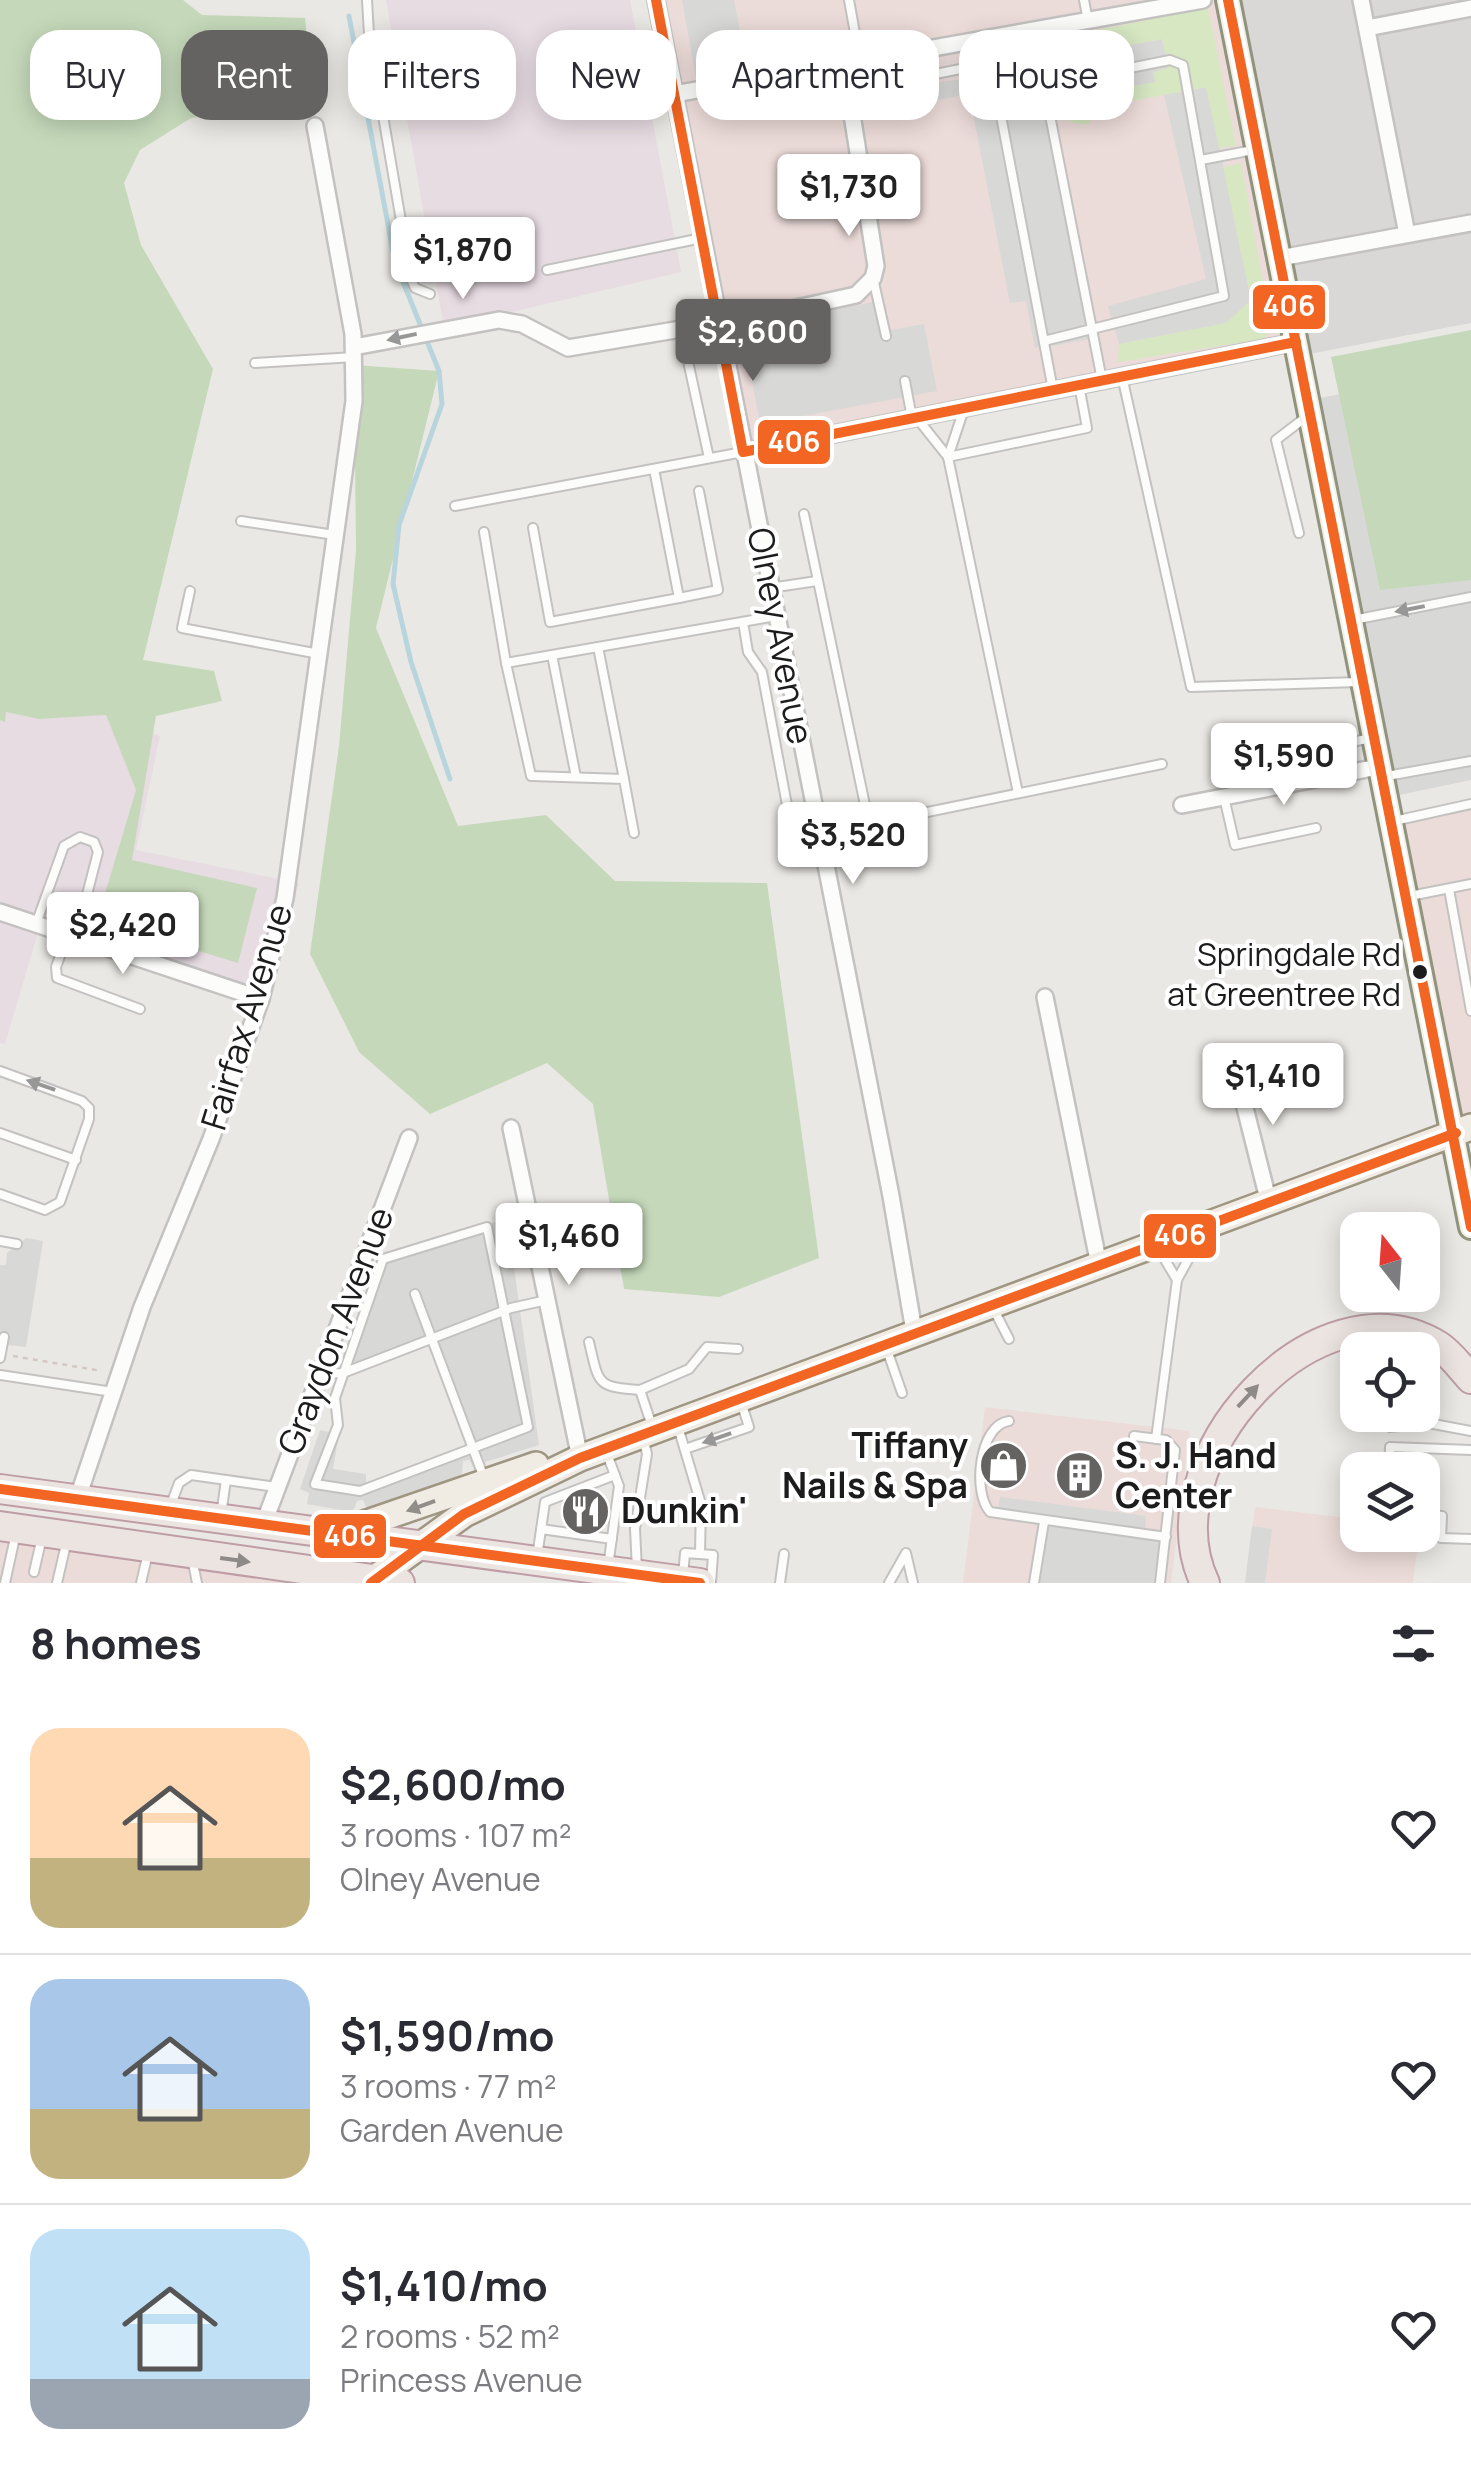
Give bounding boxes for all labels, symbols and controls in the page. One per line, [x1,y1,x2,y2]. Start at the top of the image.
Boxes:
chip: Buy [30,30,161,120]
chip: Rent [181,30,328,120]
chip: Filters [348,30,516,120]
chip: New [536,30,676,120]
chip: Apartment [696,30,939,120]
chip: House [959,30,1134,120]
pin: $1,730 [768,154,930,239]
text: $1,730 [799,164,899,208]
pin: $1,870 [382,217,544,302]
text: $1,870 [413,227,513,271]
line badge: 406 [1251,283,1327,331]
text: 406 [1263,286,1315,324]
pin: $2,600 [672,299,834,384]
text: $2,600 [698,309,808,353]
one-way arrow [386,330,417,345]
line badge: 406 [756,418,832,466]
text: 406 [768,422,820,460]
street label: Olney Avenue [736,523,825,748]
one-way arrow [1394,602,1425,617]
pin: $1,590 [1203,723,1365,808]
text: $1,590 [1233,733,1335,777]
pin: $3,520 [772,802,934,887]
text: $3,520 [800,812,906,856]
pin: $2,420 [42,892,204,977]
street label: Fairfax Avenue [189,898,303,1135]
text: $2,420 [69,902,177,946]
place label: Springdale Rd at Greentree Rd [1167,932,1401,1016]
marker: Springdale Rd at Greentree Rd [1410,962,1430,982]
pin: $1,410 [1192,1043,1354,1128]
text: $1,410 [1224,1053,1322,1097]
one-way arrow [26,1077,56,1092]
street label: Graydon Avenue [266,1200,404,1461]
pin: $1,460 [488,1203,650,1288]
line badge: 406 [1142,1212,1218,1260]
north arrow [1340,1212,1440,1312]
map controls [1340,1212,1440,1552]
text: $1,460 [518,1213,620,1257]
text: 406 [1154,1215,1206,1253]
button: locate [1340,1332,1440,1432]
one-way arrow [1236,1385,1259,1409]
place label: Tiffany Nails & Spa [782,1421,968,1509]
one-way arrow [701,1431,731,1446]
place label: S. J. Hand Center [1115,1431,1277,1519]
shop icon: Tiffany Nails & Spa [977,1440,1029,1492]
building icon: S. J. Hand Center [1054,1450,1106,1502]
button: layers [1340,1452,1440,1552]
restaurant icon: Dunkin' [560,1485,612,1537]
place label: Dunkin' [621,1486,748,1534]
one-way arrow [405,1499,435,1514]
line badge: 406 [312,1512,388,1560]
text: 406 [324,1516,376,1554]
one-way arrow [220,1552,251,1568]
text: 8 homes [30,1614,202,1672]
icon: filters [1386,1616,1441,1671]
text: $2,600/mo [340,1755,566,1813]
icon: home [110,1768,230,1888]
icon: heart [1386,1801,1441,1856]
text: 3 rooms · 107 m² [340,1813,572,1857]
text: Olney Avenue [340,1857,541,1901]
text: $1,590/mo [340,2006,554,2064]
icon: home [110,2019,230,2139]
icon: heart [1386,2052,1441,2107]
text: 3 rooms · 77 m² [340,2064,556,2108]
text: Garden Avenue [340,2108,564,2152]
text: $1,410/mo [340,2256,548,2314]
icon: home [110,2269,230,2389]
icon: heart [1386,2302,1441,2357]
text: 2 rooms · 52 m² [340,2314,560,2358]
text: Princess Avenue [340,2358,583,2402]

